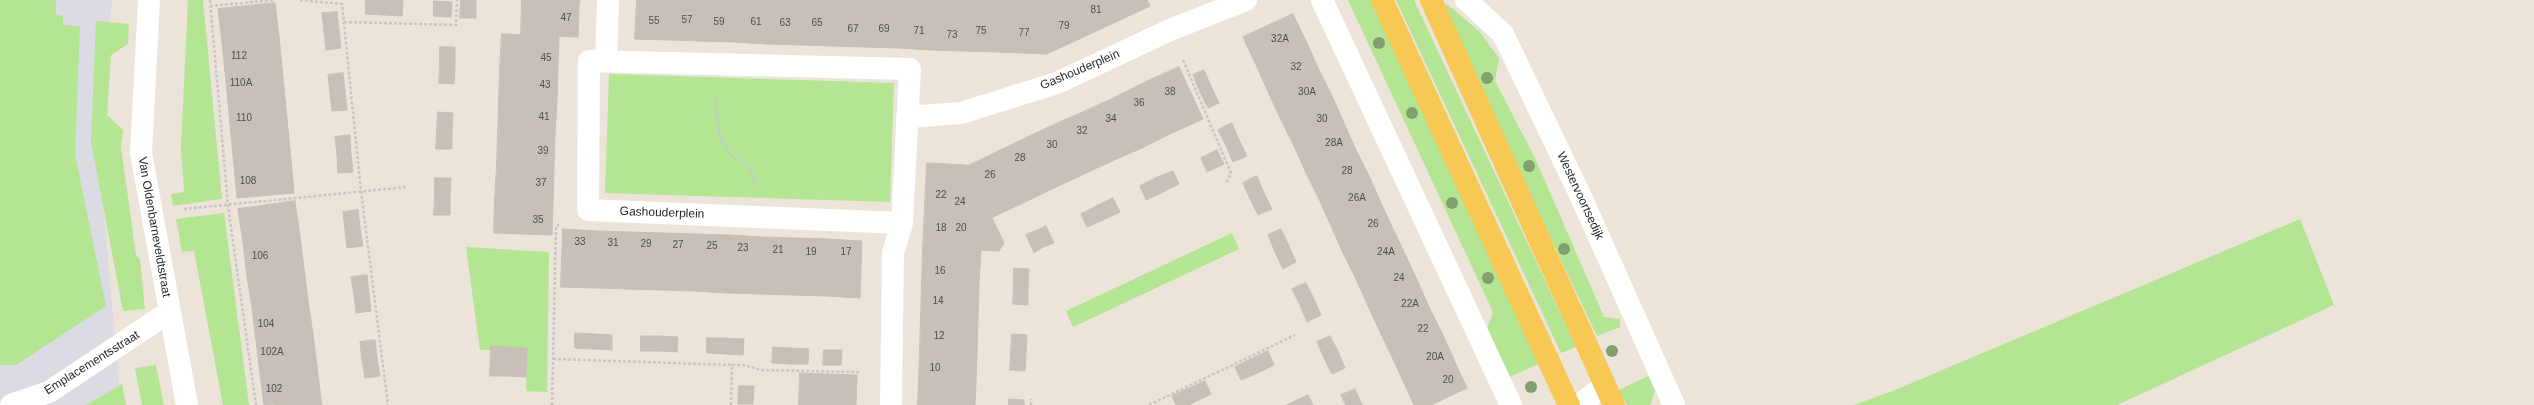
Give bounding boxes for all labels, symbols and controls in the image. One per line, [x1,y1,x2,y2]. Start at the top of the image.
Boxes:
house number: 81 [1090,4,1102,16]
house number: 47 [560,12,572,24]
house number: 57 [681,14,693,26]
house number: 55 [648,15,660,27]
house number: 59 [713,16,725,28]
house number: 61 [750,16,762,28]
house number: 63 [779,17,791,29]
house number: 65 [811,17,823,29]
house number: 79 [1058,20,1070,32]
house number: 67 [847,23,859,35]
house number: 69 [878,23,890,35]
house number: 71 [913,25,925,37]
house number: 75 [975,25,987,37]
house number: 77 [1018,27,1030,39]
house number: 73 [946,29,958,41]
house number: 32A [1271,33,1289,45]
street label: Gashouderplein [1038,47,1122,93]
house number: 112 [231,50,247,62]
house number: 45 [540,52,552,64]
house number: 32 [1290,61,1302,73]
house number: 110A [230,77,252,89]
house number: 43 [539,79,551,91]
house number: 38 [1164,86,1176,98]
house number: 30A [1298,86,1316,98]
house number: 36 [1133,97,1145,109]
house number: 41 [538,111,550,123]
house number: 110 [236,112,252,124]
house number: 34 [1105,113,1117,125]
house number: 30 [1316,113,1328,125]
house number: 32 [1076,125,1088,137]
house number: 28A [1325,137,1343,149]
house number: 30 [1046,139,1058,151]
house number: 39 [537,145,549,157]
street label: Westervoortsedijk [1553,150,1607,242]
house number: 28 [1014,152,1026,164]
street label: Van Oldenbarneveldtstraat [135,156,173,298]
house number: 28 [1341,165,1353,177]
house number: 26 [984,169,996,181]
house number: 108 [240,175,256,187]
house number: 37 [535,177,547,189]
house number: 22 [935,189,947,201]
house number: 26A [1348,192,1366,204]
house number: 24 [954,196,966,208]
street label: Gashouderplein [619,204,705,222]
house number: 35 [532,214,544,226]
house number: 26 [1367,218,1379,230]
house number: 18 [935,222,947,234]
house number: 20 [955,222,967,234]
house number: 33 [574,236,586,248]
house number: 31 [607,237,619,249]
house number: 29 [640,238,652,250]
house number: 27 [672,239,684,251]
house number: 25 [706,240,718,252]
house number: 23 [737,242,749,254]
house number: 21 [772,244,784,256]
house number: 19 [805,246,817,258]
house number: 17 [840,246,852,258]
house number: 24A [1377,246,1395,258]
house number: 106 [252,250,268,262]
house number: 16 [934,265,946,277]
house number: 24 [1393,272,1405,284]
house number: 14 [932,295,944,307]
house number: 22A [1401,298,1419,310]
house number: 104 [258,318,274,330]
house number: 22 [1417,323,1429,335]
street label: Emplacementsstraat [42,328,142,398]
house number: 12 [933,330,945,342]
house number: 102A [260,346,284,358]
house number: 20A [1426,351,1444,363]
house number: 10 [929,362,941,374]
house number: 20 [1442,374,1454,386]
house number: 102 [266,383,282,395]

